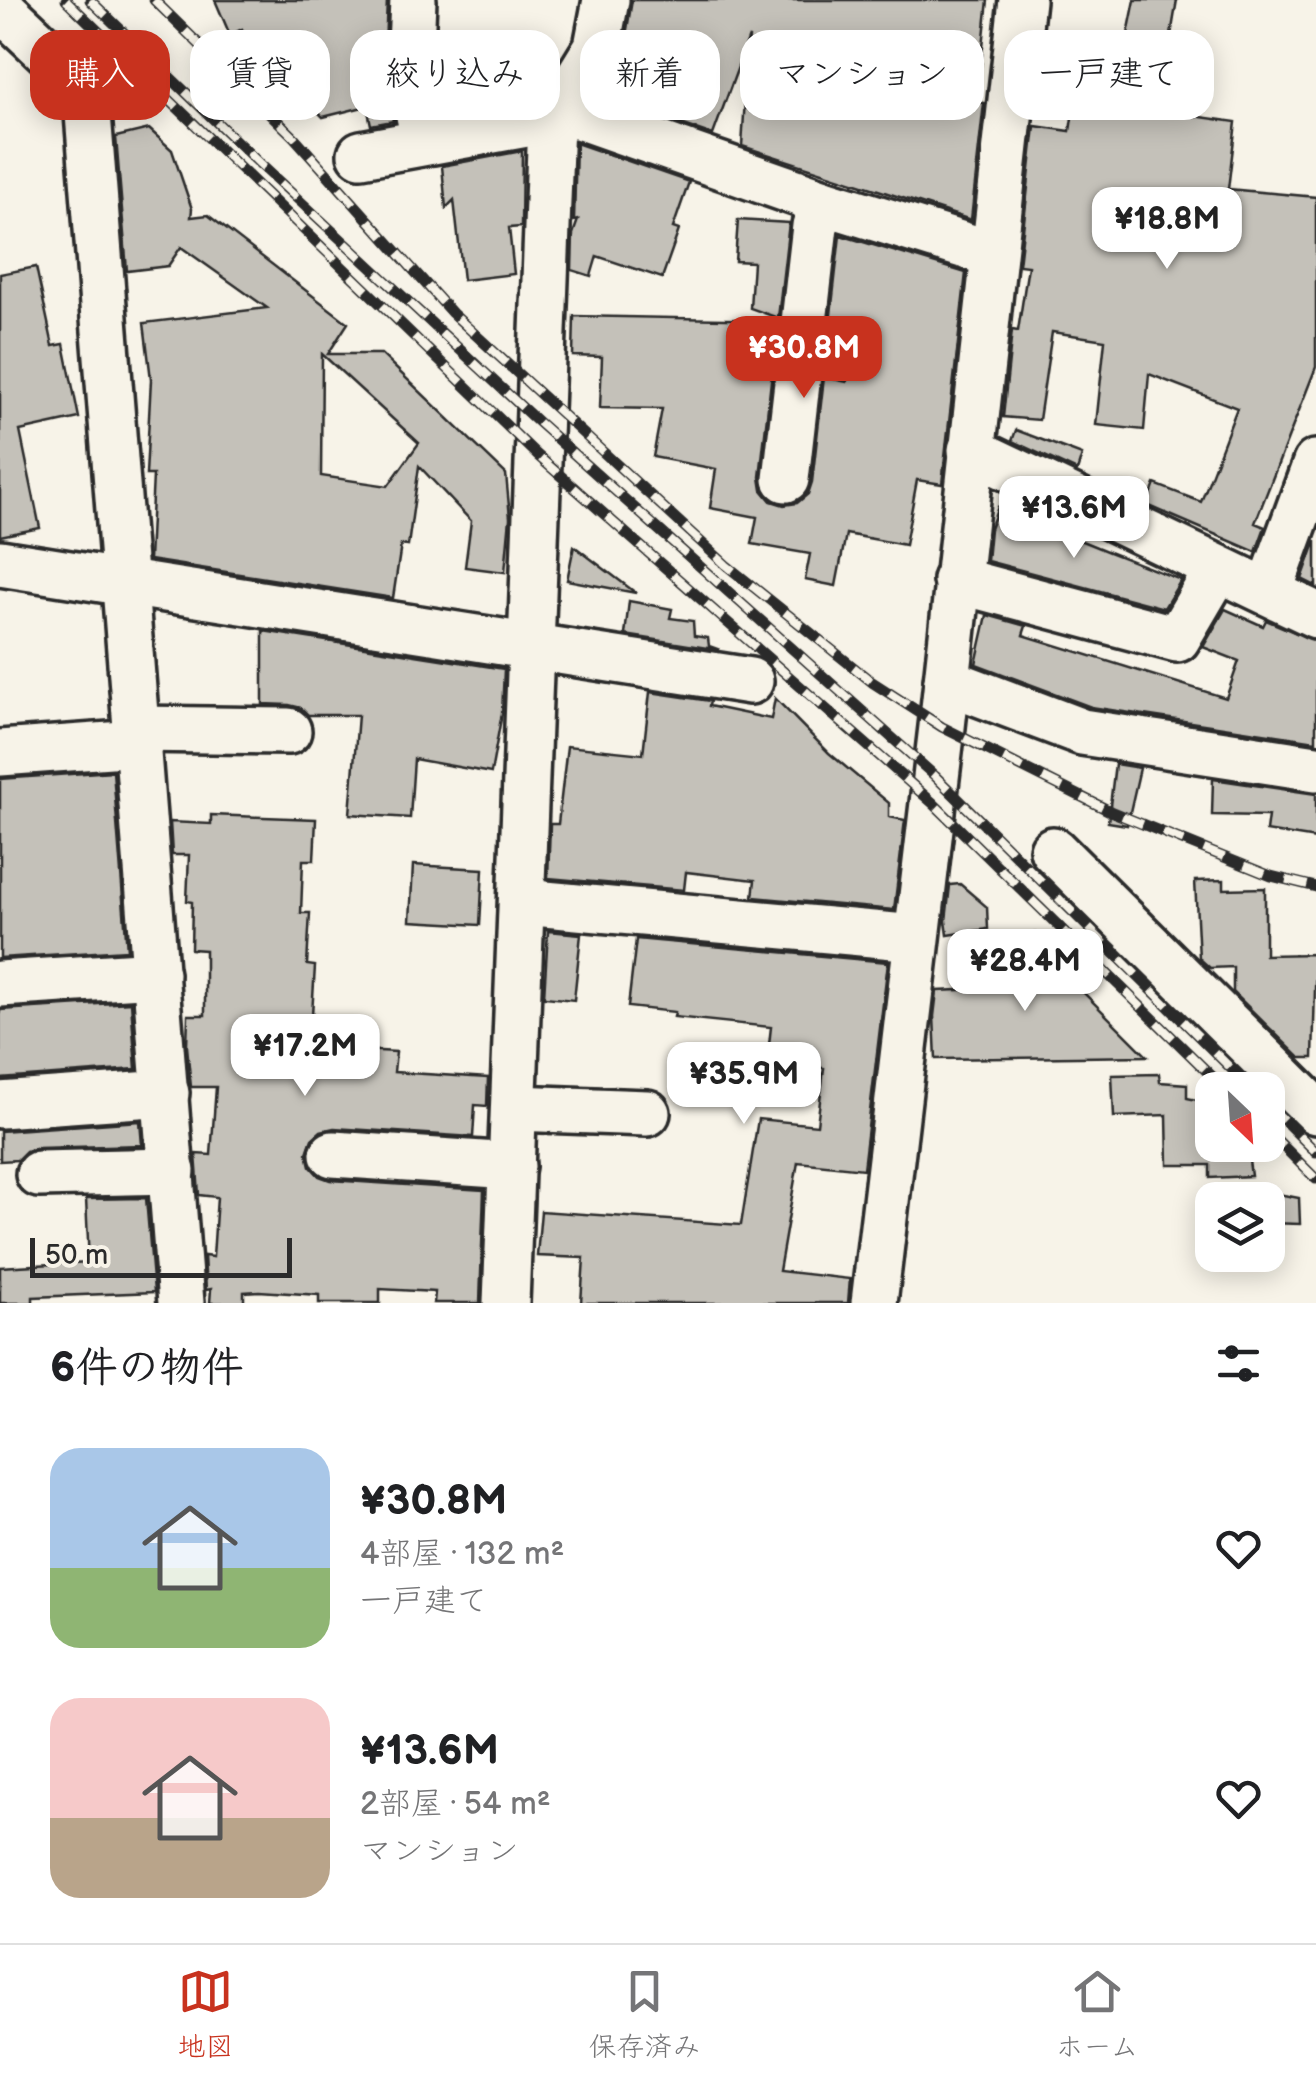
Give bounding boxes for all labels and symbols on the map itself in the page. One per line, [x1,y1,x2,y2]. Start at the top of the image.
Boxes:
pin: ¥18.8M [1086,187,1248,272]
pin: ¥30.8M [723,316,885,401]
pin: ¥13.6M [993,476,1155,561]
pin: ¥28.4M [944,929,1106,1014]
pin: ¥17.2M [224,1014,386,1099]
pin: ¥35.9M [663,1042,825,1127]
north arrow [1195,1072,1285,1162]
scale bar [30,1233,292,1278]

